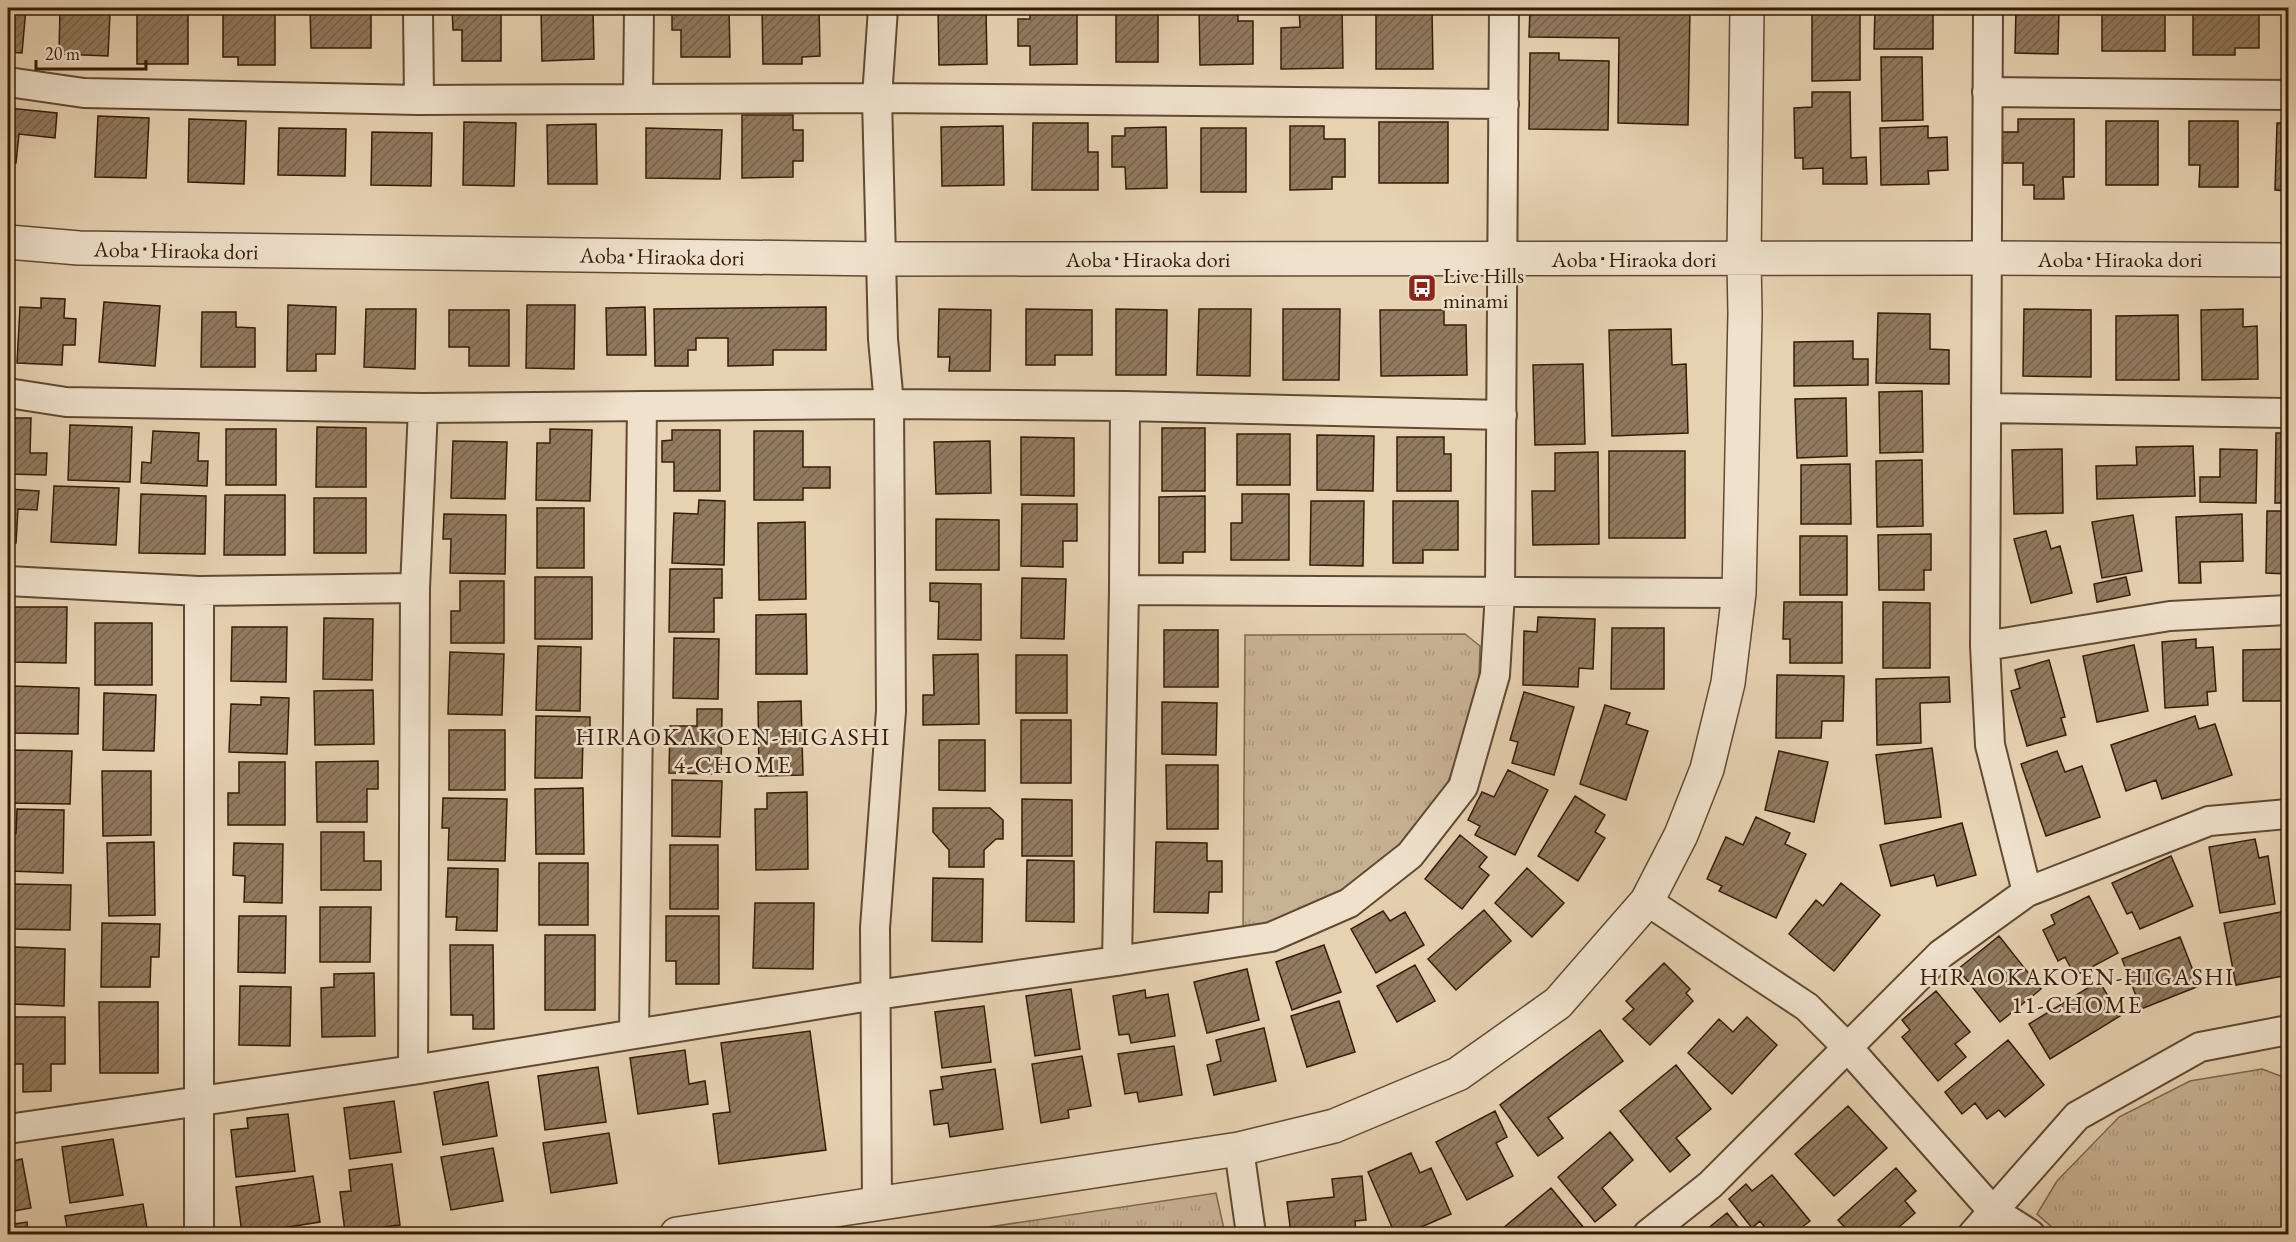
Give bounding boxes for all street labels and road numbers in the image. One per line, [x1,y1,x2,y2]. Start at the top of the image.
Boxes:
street label: Aoba･Hiraoka dori [92,235,259,266]
street label: Aoba･Hiraoka dori [578,241,745,272]
street label: Aoba･Hiraoka dori [1065,245,1230,274]
street label: Aoba･Hiraoka dori [1551,245,1716,274]
street label: Aoba･Hiraoka dori [2037,245,2202,274]

